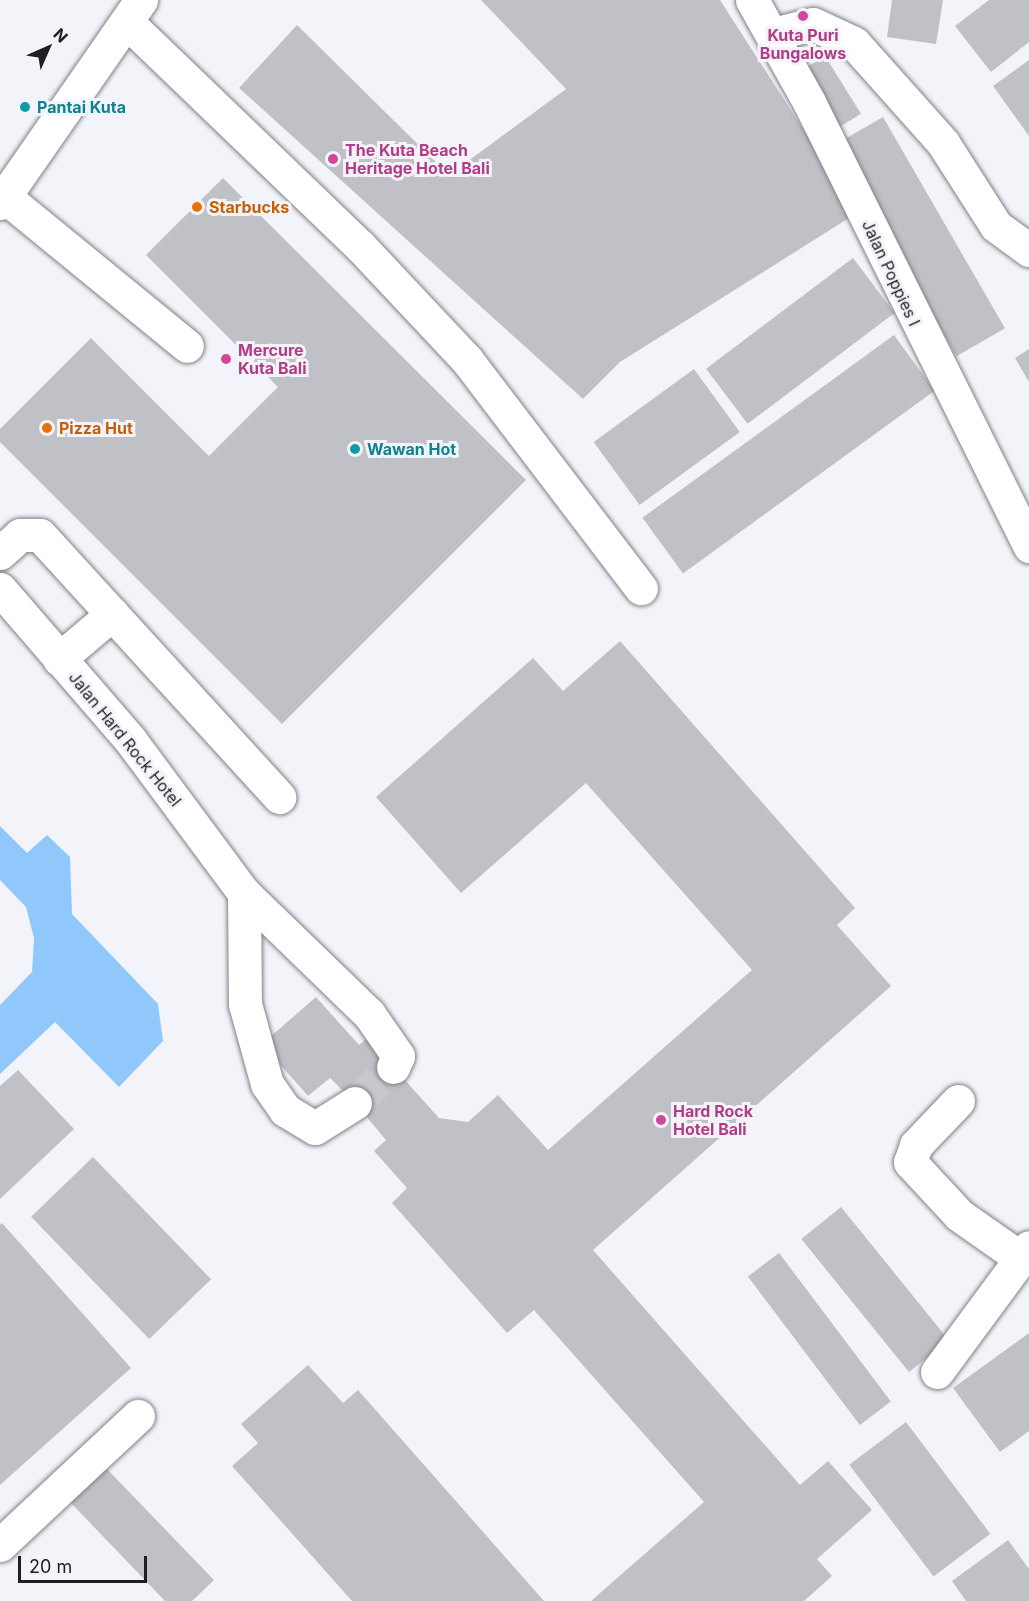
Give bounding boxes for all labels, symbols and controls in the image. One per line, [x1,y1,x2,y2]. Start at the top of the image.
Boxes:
marker: Kuta Puri Bungalows [796,9,810,23]
north arrow [18,18,78,78]
text: N [49,24,72,47]
place label: Kuta Puri Bungalows [760,25,846,63]
place label: Pantai Kuta [37,97,126,117]
marker: Pantai Kuta [18,100,32,114]
place label: The Kuta Beach Heritage Hotel Bali [345,140,490,178]
marker: The Kuta Beach Heritage Hotel Bali [326,152,340,166]
place label: Starbucks [209,197,289,217]
marker: Starbucks [190,200,204,214]
street label: Jalan Poppies I [858,217,924,329]
place label: Mercure Kuta Bali [238,340,306,378]
marker: Mercure Kuta Bali [219,352,233,366]
place label: Pizza Hut [59,418,133,438]
marker: Pizza Hut [40,421,54,435]
place label: Wawan Hot [367,439,456,459]
marker: Wawan Hot [348,442,362,456]
street label: Jalan Hard Rock Hotel [65,668,185,810]
place label: Hard Rock Hotel Bali [673,1101,753,1139]
marker: Hard Rock Hotel Bali [654,1113,668,1127]
scale bar [21,1544,150,1582]
text: 20 m [29,1556,72,1577]

